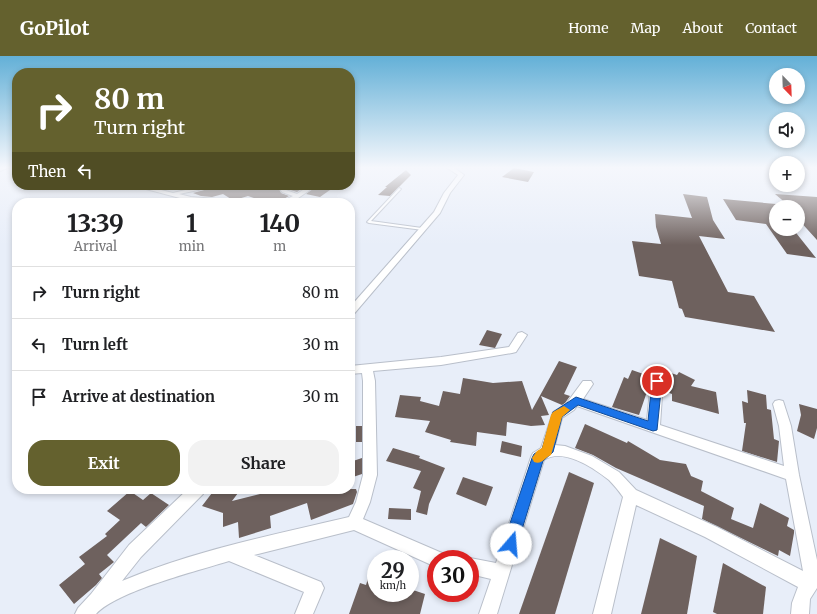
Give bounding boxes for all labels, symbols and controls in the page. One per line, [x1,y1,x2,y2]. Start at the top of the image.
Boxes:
text: GoPilot [20,16,89,40]
text: Home [568,19,609,37]
text: Map [631,19,660,37]
text: About [682,19,723,37]
text: Contact [745,19,797,37]
north arrow [769,68,805,104]
map controls [769,68,805,236]
text: 80 m [94,81,165,117]
icon: right [28,84,80,136]
button: sound [769,112,805,148]
text: Turn right [94,116,185,139]
button: + [769,156,805,192]
icon: left [74,160,96,182]
text: Then [28,162,66,181]
button: − [769,200,805,236]
text: 13:39 [67,208,124,239]
text: 1 [186,208,197,239]
text: 140 [259,208,300,239]
text: Arrival [74,238,117,255]
text: min [179,238,205,255]
text: m [273,238,286,255]
icon: right [28,282,50,304]
text: Turn right [62,283,140,302]
text: 80 m [302,283,339,302]
icon: left [28,334,50,356]
text: Turn left [62,335,128,354]
text: 30 m [302,335,339,354]
pin [640,364,674,398]
icon: arrive [646,370,668,392]
icon: arrive [28,386,50,408]
text: Arrive at destination [62,387,215,406]
text: 30 m [302,387,339,406]
button: Exit [28,440,180,486]
button: Share [188,440,339,486]
position arrow [490,523,532,565]
speed limit sign: 30 [427,550,479,602]
text: 29 [381,558,405,583]
text: km/h [380,579,406,592]

